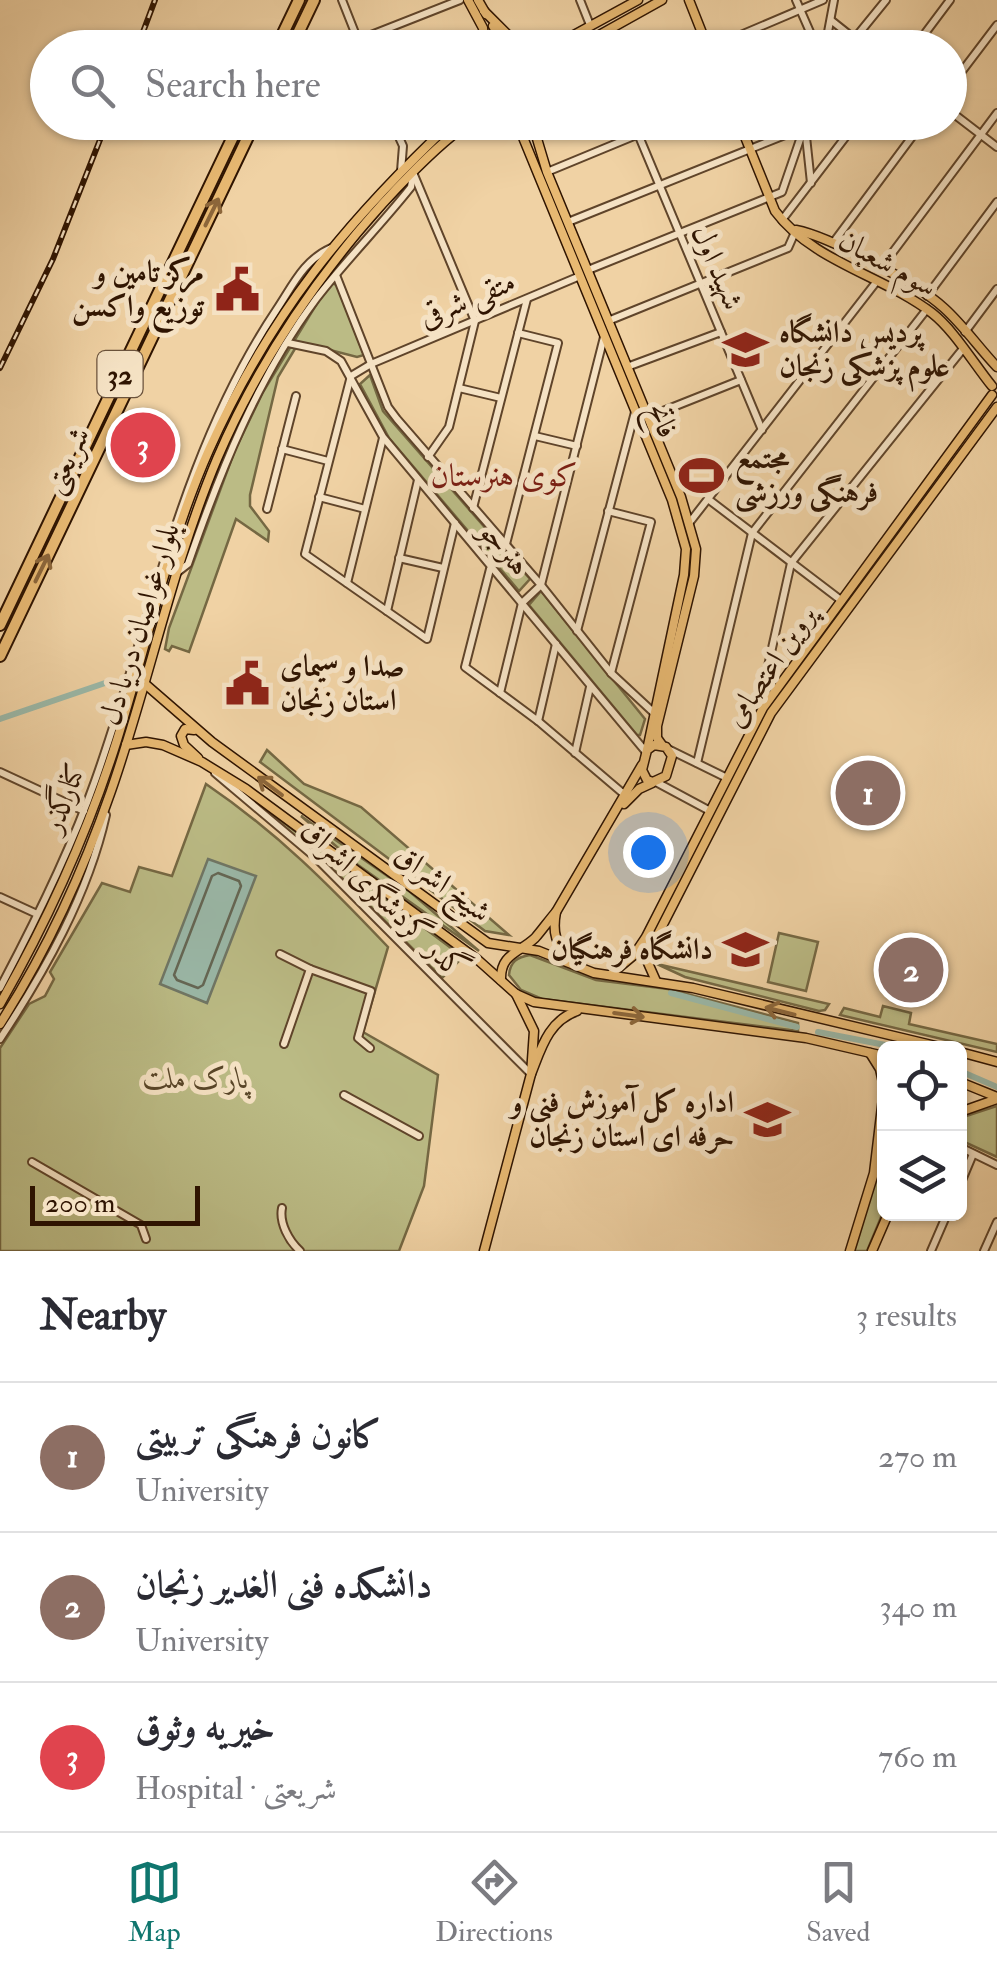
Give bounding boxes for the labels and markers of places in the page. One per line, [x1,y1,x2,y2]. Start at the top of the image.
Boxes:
place label: مرکز تامین و توزیع واکسن [72,254,205,333]
public building icon: مرکز تامین و توزیع واکسن [213,265,261,313]
place label: پردیس دانشگاه علوم پزشکى زنجان [779,312,950,392]
school or university icon: پردیس دانشگاه علوم پزشکى زنجان [722,325,770,373]
pin: 3 [110,408,176,482]
place label: مجتمع فرهنگی ورزشی [735,440,878,513]
sports icon: مجتمع فرهنگی ورزشی [678,451,726,499]
place label: صدا و سیمای استان زنجان [280,648,405,719]
public building icon: صدا و سیمای استان زنجان [223,659,271,707]
pin: 1 [836,756,900,830]
school or university icon: دانشگاه فرهنگیان [722,925,770,973]
place label: دانشگاه فرهنگیان [551,929,713,968]
pin: 2 [878,932,944,1008]
place label: اداره کل آموزش فنی و حرفه ای استان زنجان [508,1084,734,1155]
school or university icon: اداره کل آموزش فنی و حرفه ای استان زنجان [743,1095,791,1143]

